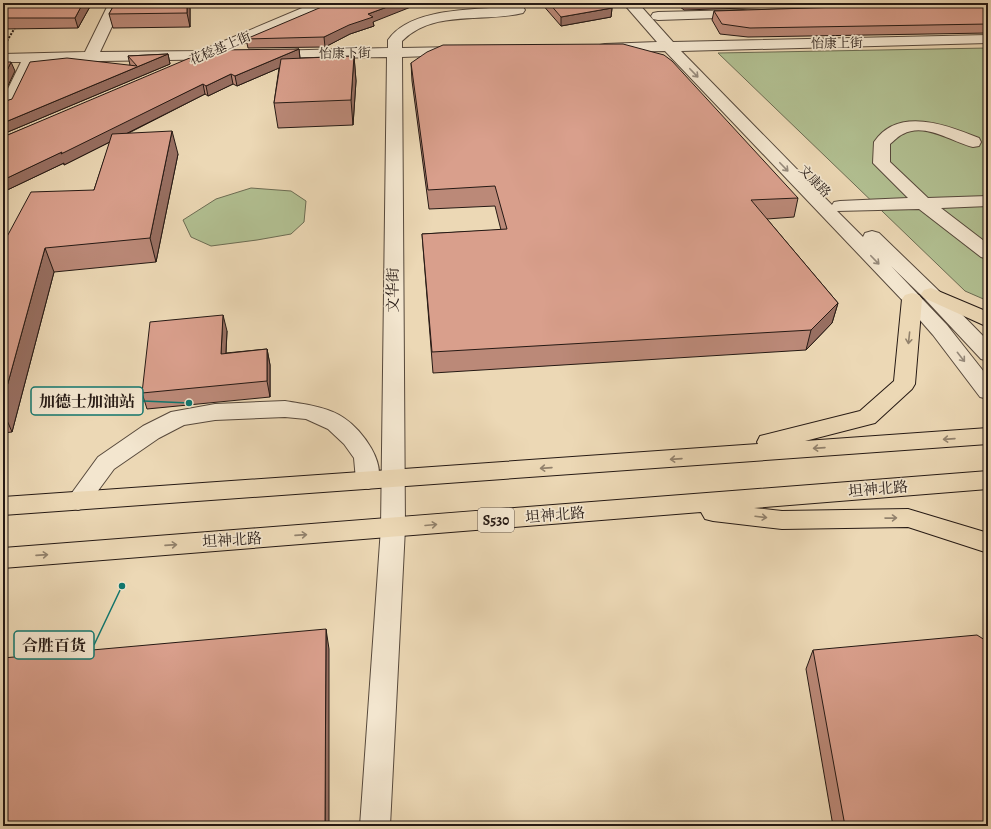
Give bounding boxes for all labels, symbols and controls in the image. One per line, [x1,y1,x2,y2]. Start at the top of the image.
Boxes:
street label: 花稔基上街 [187,27,253,69]
street label: 怡康上街 [811,34,863,52]
street label: 怡康下街 [319,44,371,62]
one-way arrow [690,68,699,78]
street label: 文康路 [795,161,835,201]
one-way arrow [780,162,789,172]
one-way arrow [870,255,879,265]
street label: 文华街 [383,267,403,313]
one-way arrow [905,331,913,344]
one-way arrow [957,352,965,363]
callout: 加德士加油站 [31,387,143,415]
text: 加德士加油站 [39,391,135,413]
one-way arrow [943,436,956,443]
one-way arrow [813,445,826,452]
one-way arrow [670,455,683,462]
one-way arrow [540,464,553,471]
street label: 坦神北路 [847,476,909,502]
street label: 坦神北路 [524,502,586,528]
road number: S530 [478,508,514,532]
one-way arrow [754,514,767,521]
one-way arrow [884,514,897,522]
one-way arrow [424,521,437,528]
street label: 坦神北路 [201,528,263,552]
one-way arrow [294,531,307,539]
one-way arrow [165,542,178,549]
one-way arrow [35,552,48,559]
callout: 合胜百货 [14,631,94,659]
text: 合胜百货 [22,635,86,657]

